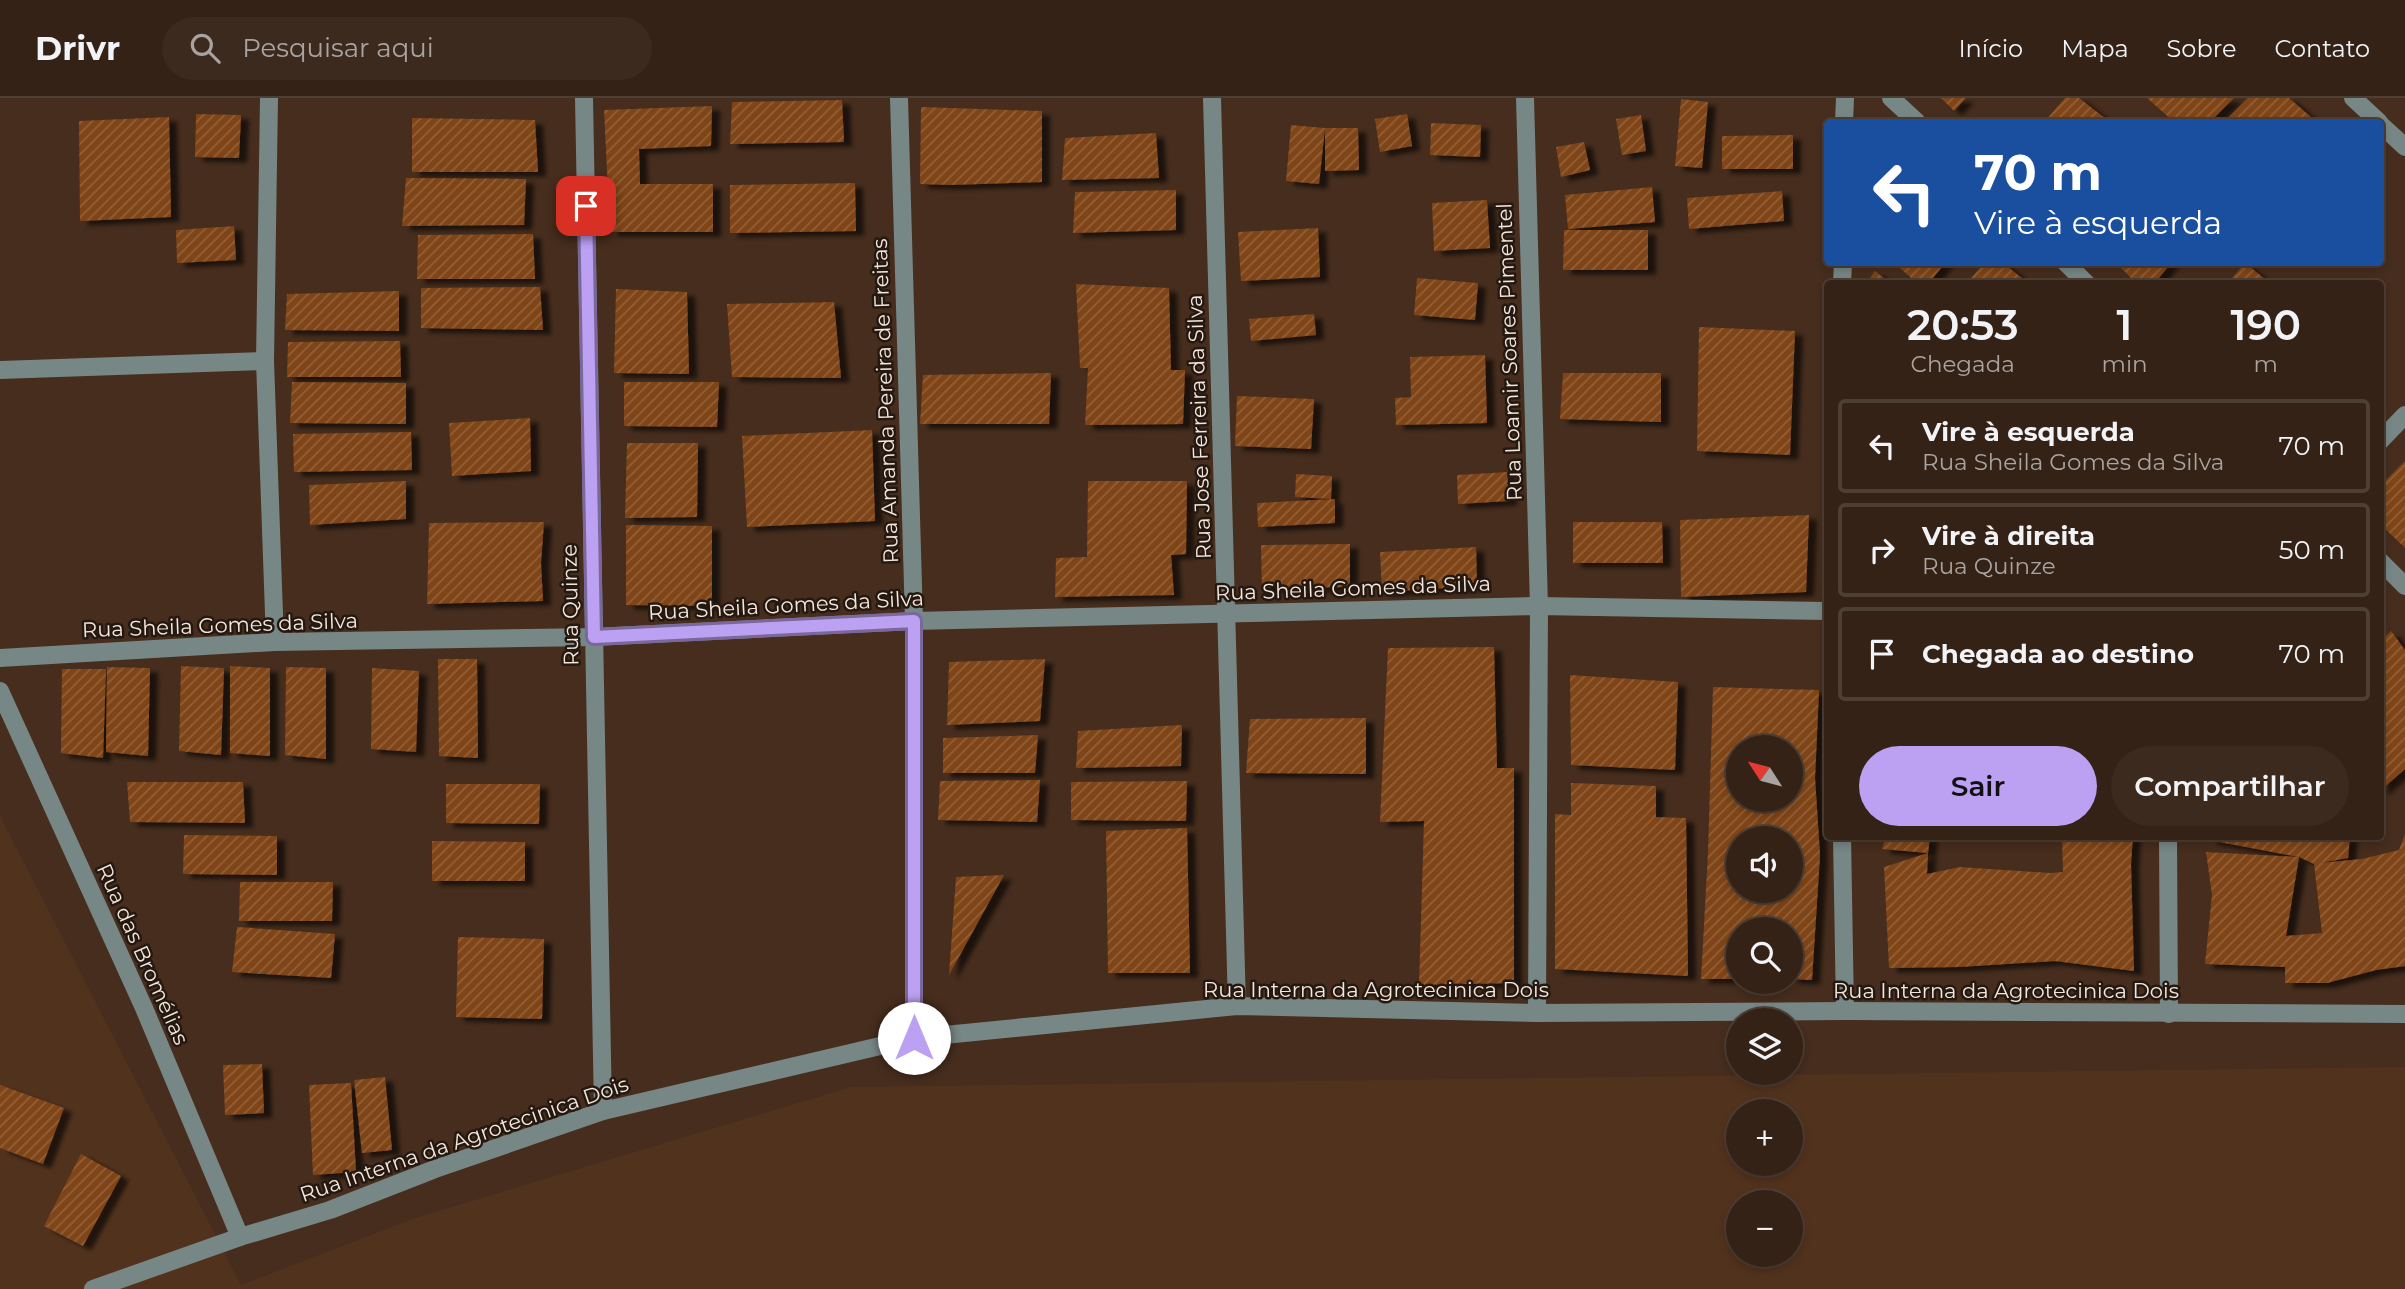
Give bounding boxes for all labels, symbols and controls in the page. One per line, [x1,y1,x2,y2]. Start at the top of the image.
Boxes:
search box [162,17,652,80]
text: Drivr [35,28,120,68]
icon: search [186,29,224,67]
text: Pesquisar aqui [242,32,434,64]
text: Início [1958,34,2023,63]
text: Mapa [2061,34,2129,63]
text: Sobre [2167,34,2236,63]
text: Contato [2274,34,2370,63]
text: 70 m [1974,143,2102,202]
icon: left [1859,147,1950,238]
pin [556,176,616,236]
icon: arrive [567,187,605,225]
street label: Rua Loamir Soares Pimentel [1491,203,1527,501]
text: Vire à esquerda [1974,203,2222,242]
street label: Rua Amanda Pereira de Freitas [867,238,903,564]
street label: Rua Jose Ferreira da Silva [1182,294,1216,560]
text: 20:53 [1907,299,2019,351]
text: 1 [2117,299,2133,351]
text: 190 [2231,299,2301,351]
text: Chegada [1911,350,2015,378]
text: min [2101,350,2148,378]
text: m [2254,350,2278,378]
text: Vire à esquerda [1922,416,2135,448]
icon: left [1863,427,1901,465]
text: 70 m [2279,430,2345,462]
text: Rua Sheila Gomes da Silva [1922,448,2224,476]
text: Vire à direita [1922,520,2095,552]
icon: right [1863,531,1901,569]
text: 50 m [2279,534,2345,566]
street label: Rua Quinze [556,544,584,666]
text: Rua Quinze [1922,552,2056,580]
street label: Rua Sheila Gomes da Silva [1215,571,1491,605]
street label: Rua Sheila Gomes da Silva [648,585,924,625]
street label: Rua Sheila Gomes da Silva [82,608,358,642]
icon: arrive [1863,635,1901,673]
text: Chegada ao destino [1922,638,2194,670]
text: 70 m [2279,638,2345,670]
north arrow [1726,735,1802,812]
map controls [1726,735,1803,1267]
button: Sair [1859,746,2097,826]
button: Compartilhar [2111,746,2349,826]
button: sound [1726,826,1803,903]
street label: Rua das Bromélias [92,860,194,1048]
button: search [1726,917,1803,994]
street label: Rua Interna da Agrotecinica Dois [1203,977,1549,1002]
street label: Rua Interna da Agrotecinica Dois [1833,978,2179,1003]
position arrow [877,1001,951,1075]
button: layers [1726,1008,1803,1085]
street label: Rua Interna da Agrotecinica Dois [296,1071,632,1207]
button: + [1726,1099,1803,1176]
button: − [1726,1190,1803,1267]

